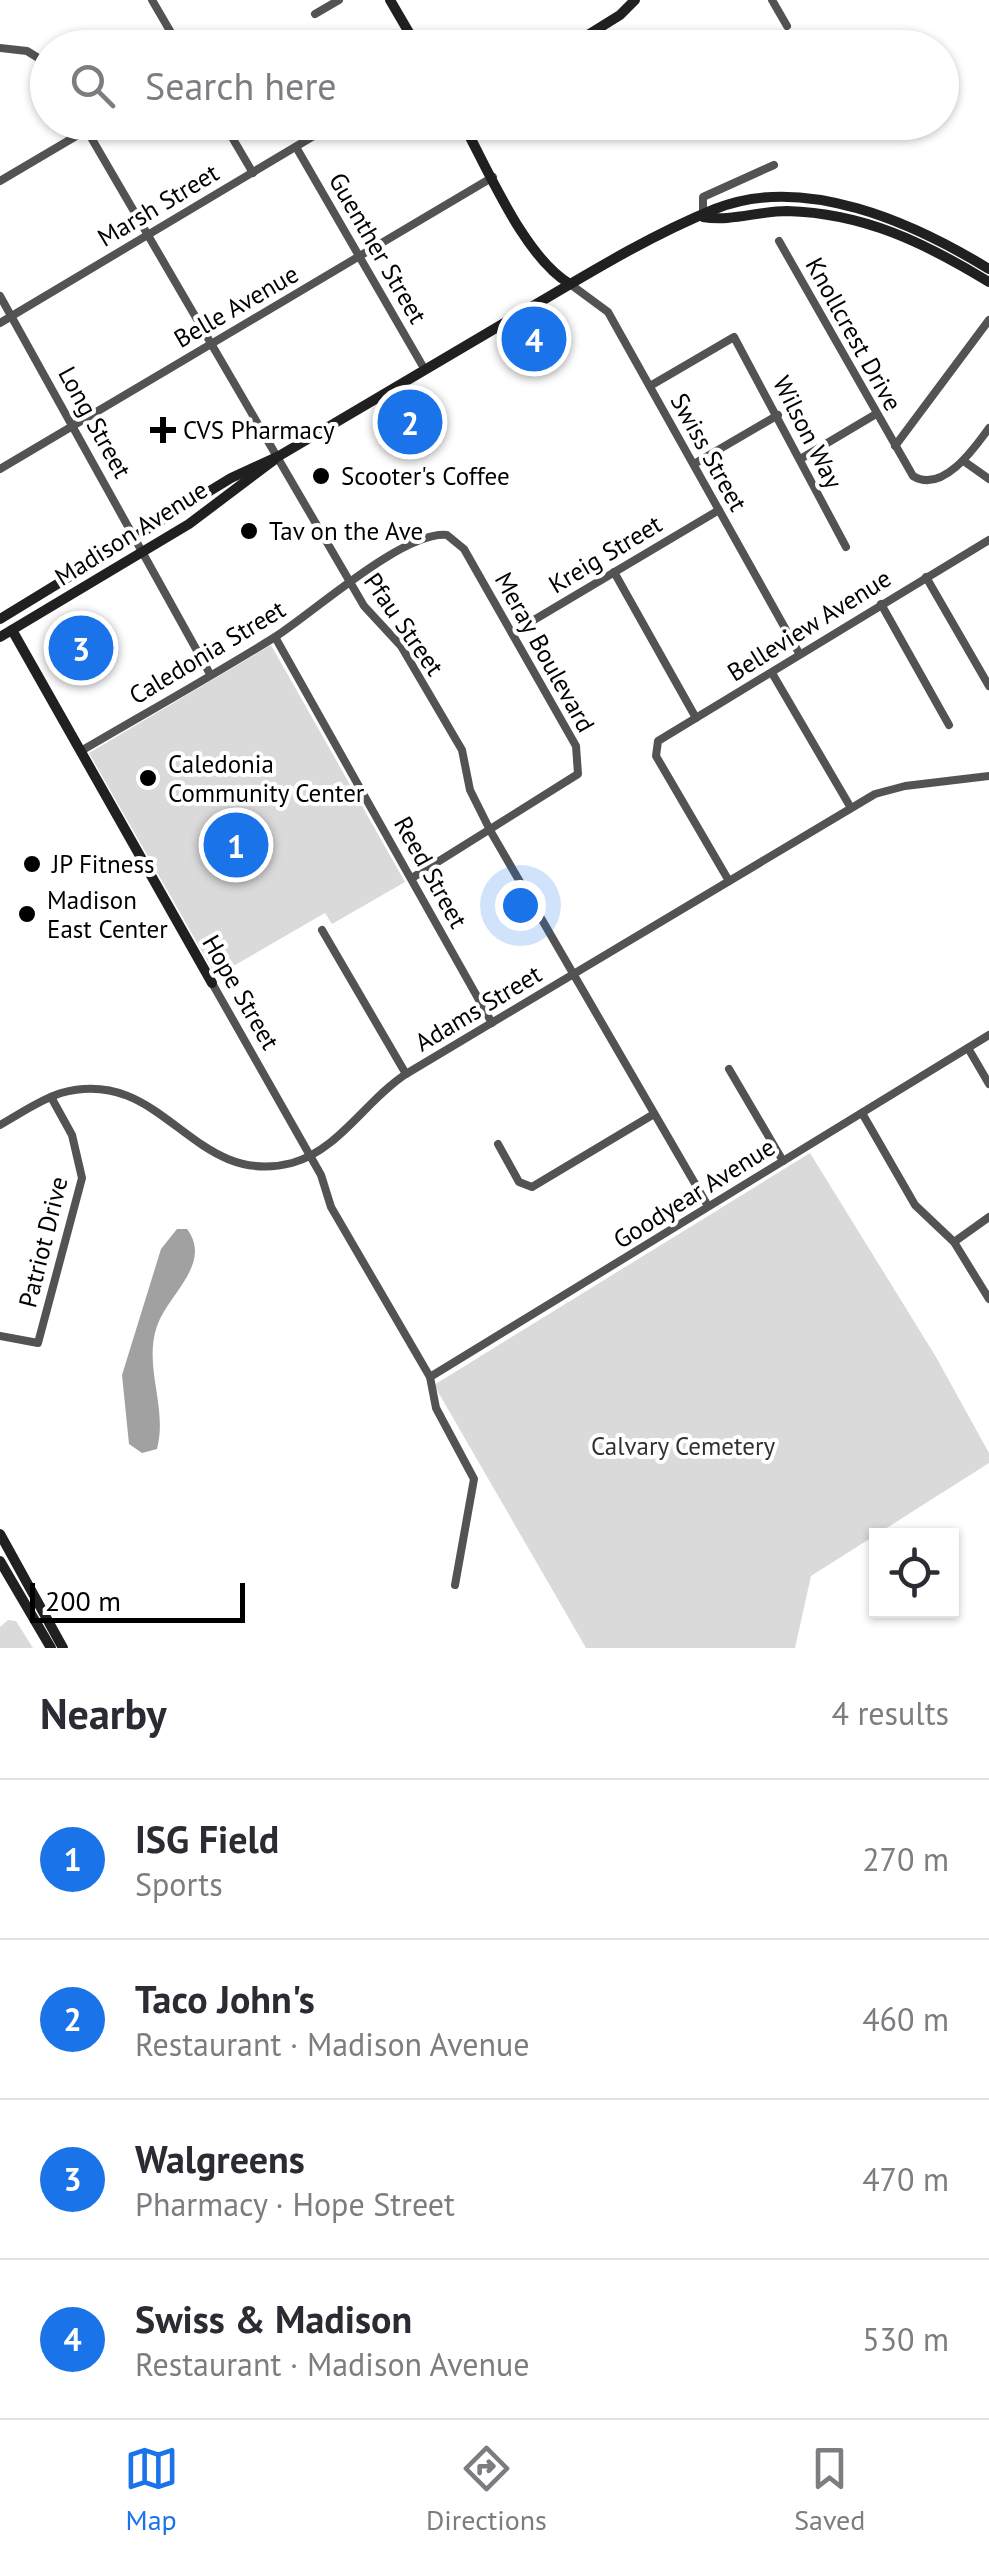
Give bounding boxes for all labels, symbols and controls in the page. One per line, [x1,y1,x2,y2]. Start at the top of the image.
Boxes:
search box [30,30,959,140]
icon: search [65,58,120,113]
text: Search here [145,61,337,110]
street label: Marsh Street [92,156,225,254]
street label: Guenther Street [322,167,434,330]
street label: Knollcrest Drive [799,252,909,416]
street label: Belle Avenue [168,258,304,354]
pin: 4 [502,302,566,376]
street label: Long Street [51,361,139,484]
street label: Wilson Way [766,370,850,494]
pin: 2 [378,384,442,460]
street label: Swiss Street [664,387,755,517]
place label: CVS Pharmacy [183,414,335,446]
marker: CVS Pharmacy [152,419,174,441]
place label: Scooter's Coffee [341,460,510,492]
marker: Scooter's Coffee [310,465,332,487]
street label: Madison Avenue [49,473,213,593]
street label: Kreig Street [543,507,668,600]
place label: Tav on the Ave [269,515,423,547]
marker: Tav on the Ave [238,520,260,542]
street label: Belleview Avenue [721,562,897,688]
street label: Pfau Street [357,566,451,682]
street label: Meray Boulevard [488,566,602,738]
street label: Caledonia Street [123,593,291,711]
pin: 3 [48,610,114,686]
place label: Caledonia Community Center [168,748,365,809]
marker: Caledonia Community Center [137,767,159,789]
pin: 1 [204,808,268,882]
street label: Reed Street [387,811,475,934]
place label: JP Fitness [51,848,154,880]
marker: JP Fitness [21,853,43,875]
your location [495,880,546,931]
place label: Madison East Center [47,884,168,945]
marker: Madison East Center [16,903,38,925]
street label: Hope Street [195,929,287,1055]
street label: Adams Street [409,957,547,1058]
street label: Goodyear Avenue [607,1131,781,1255]
street label: Patriot Drive [11,1173,75,1311]
park label: Calvary Cemetery [591,1430,775,1462]
map controls [869,1528,959,1618]
button: locate [869,1528,959,1618]
scale bar [30,1578,245,1622]
text: 200 m [45,1582,121,1619]
text: Nearby [40,1686,167,1741]
text: 4 results [831,1692,949,1734]
text: ISG Field [135,1814,279,1863]
text: 1 [63,1838,82,1880]
text: 270 m [862,1838,949,1880]
text: Sports [135,1863,223,1905]
text: Taco John's [135,1974,315,2023]
text: 2 [63,1998,82,2040]
text: 460 m [862,1998,949,2040]
text: Restaurant · Madison Avenue [135,2023,530,2065]
text: Walgreens [135,2134,305,2183]
text: 3 [63,2158,82,2200]
text: 470 m [862,2158,949,2200]
text: Pharmacy · Hope Street [135,2183,455,2225]
text: Swiss & Madison [135,2294,412,2343]
text: 4 [63,2318,82,2360]
text: 530 m [862,2318,949,2360]
text: Restaurant · Madison Avenue [135,2343,530,2385]
tab: Map [124,2441,179,2538]
tab: Directions [426,2441,547,2538]
tab: Saved [794,2441,865,2538]

